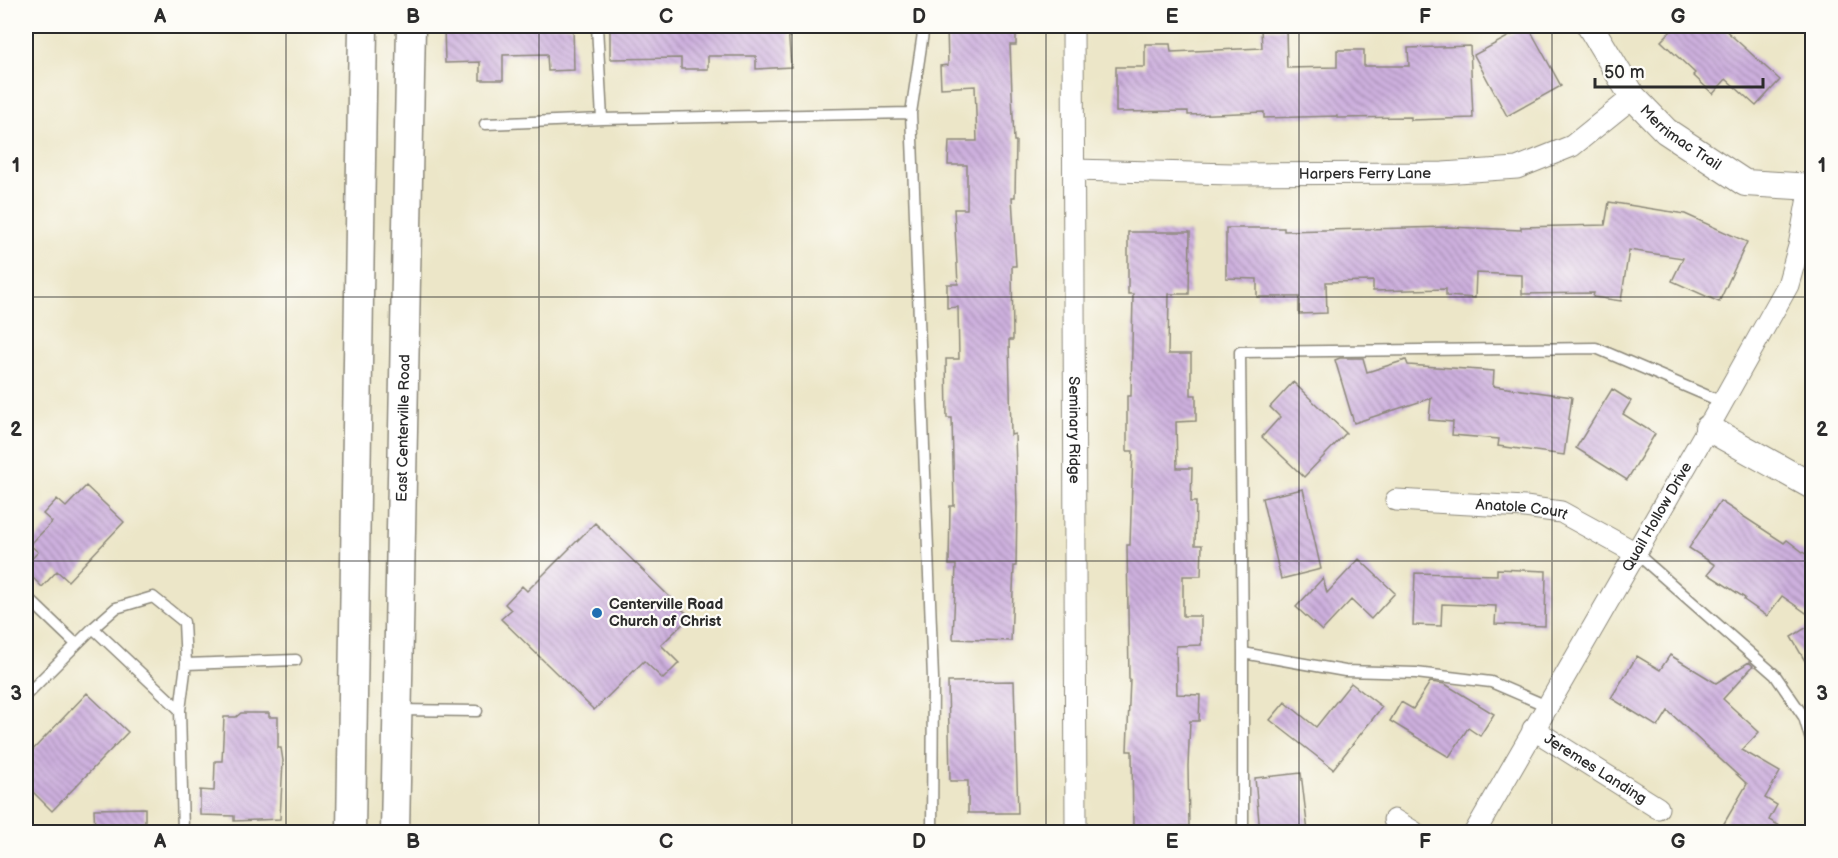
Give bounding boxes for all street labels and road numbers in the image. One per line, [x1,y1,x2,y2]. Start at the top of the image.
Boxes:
street label: Merrimac Trail [1636,101,1725,174]
street label: Harpers Ferry Lane [1299,164,1431,183]
street label: East Centerville Road [392,354,414,502]
street label: Seminary Ridge [1065,376,1084,484]
street label: Quail Hollow Drive [1618,458,1696,575]
street label: Anatole Court [1475,495,1572,524]
street label: Jeremes Landing [1541,729,1650,808]

